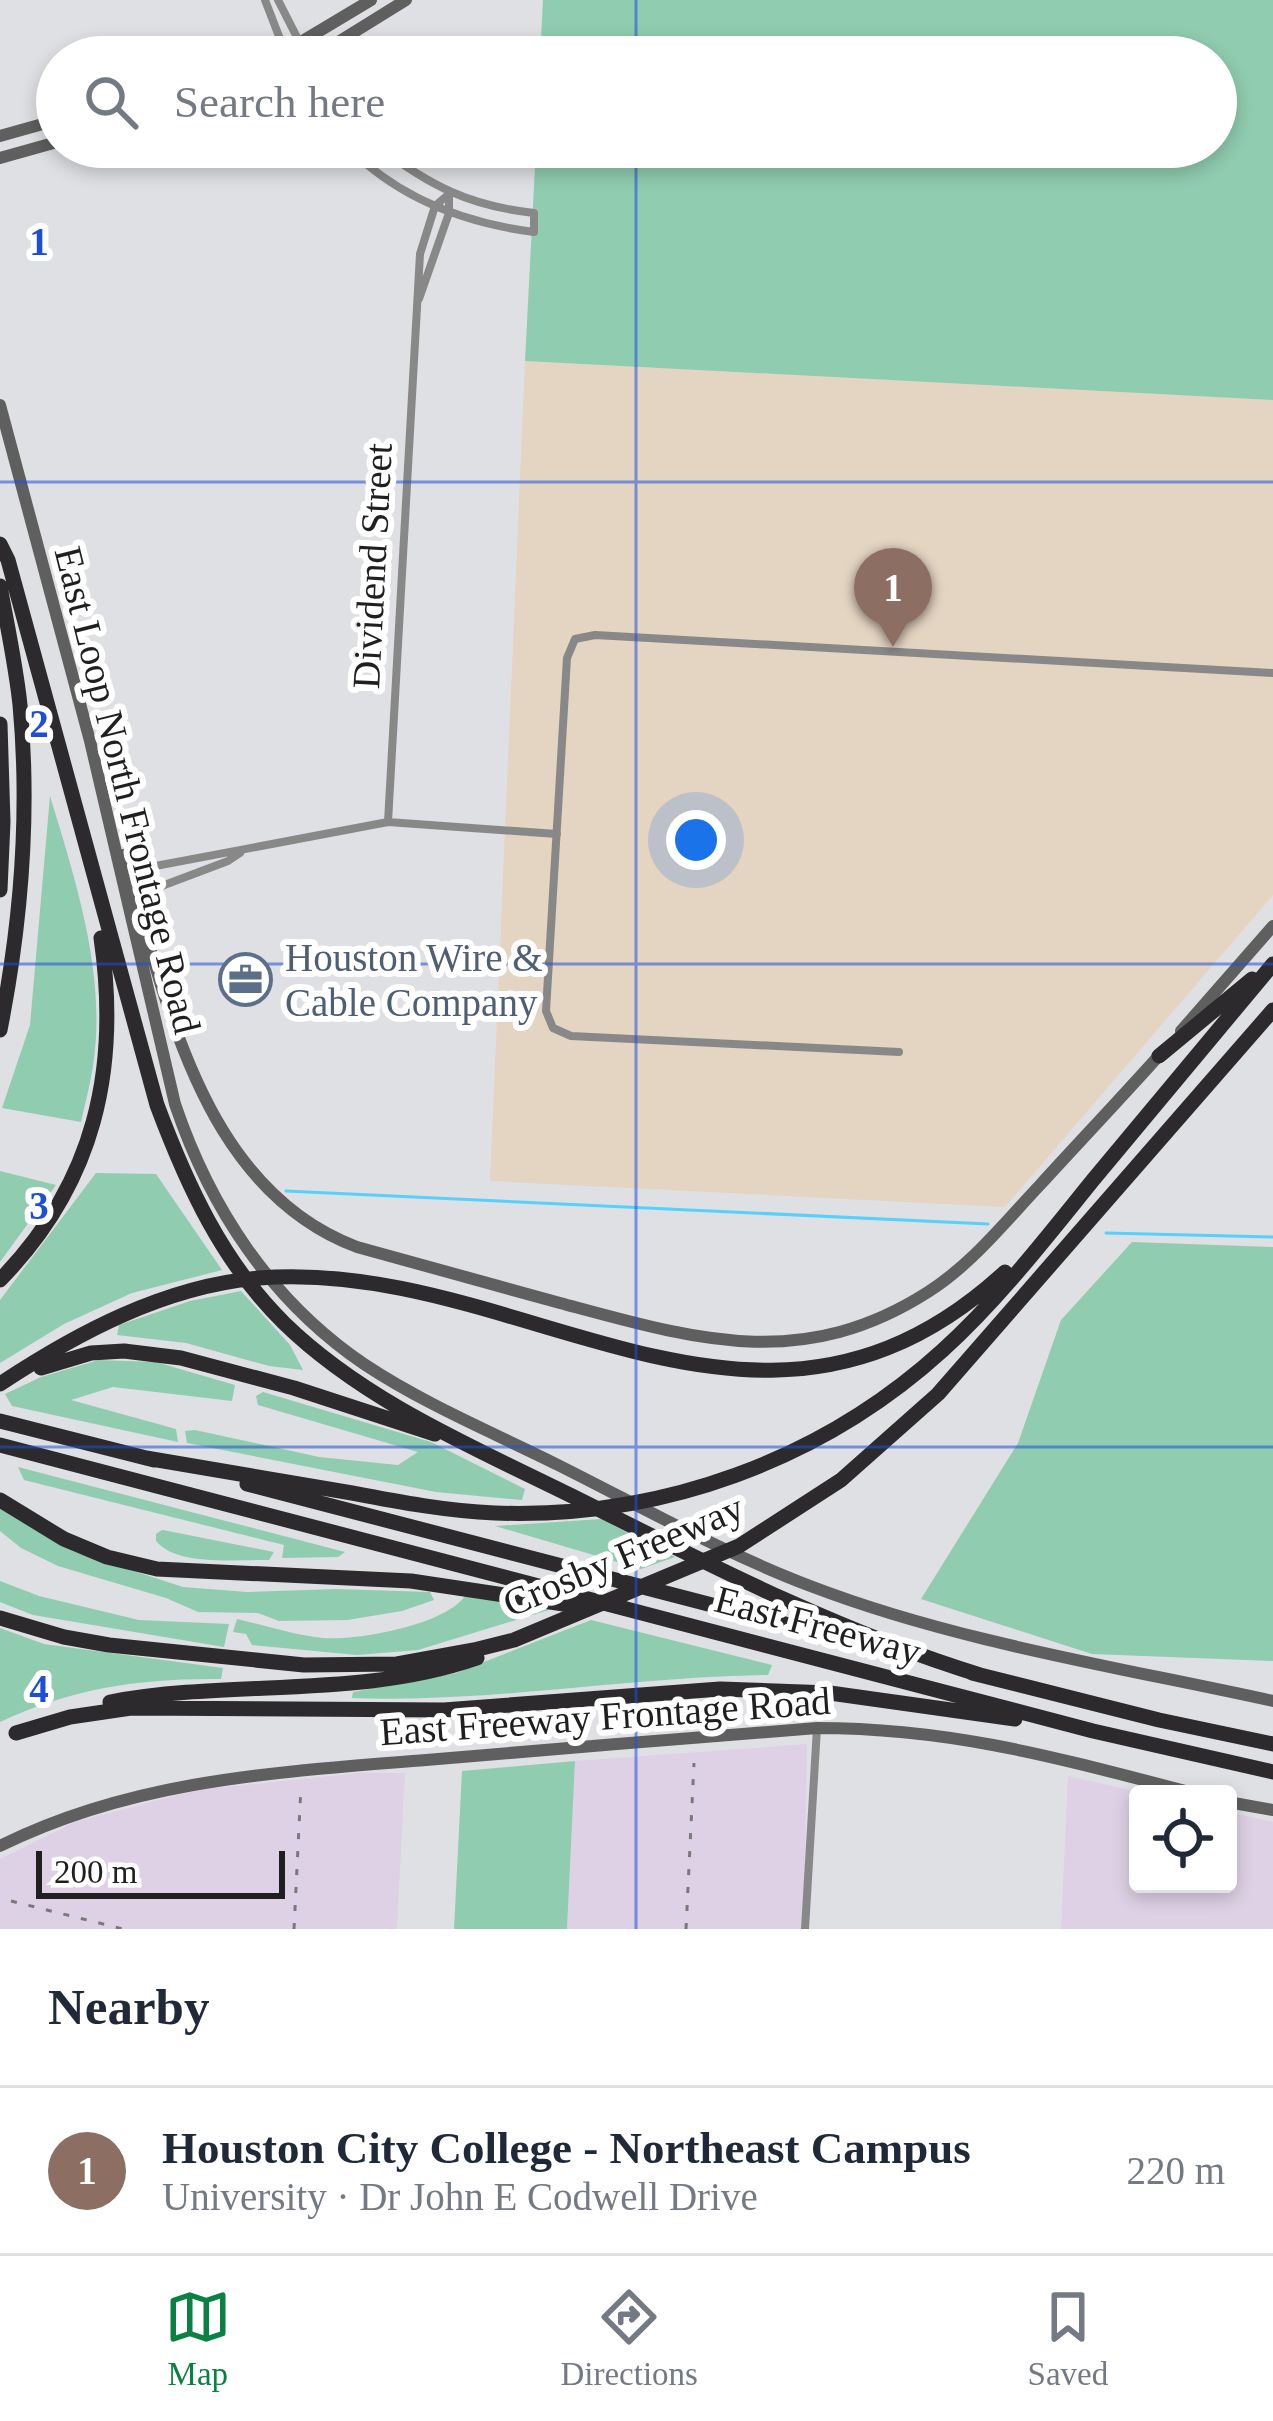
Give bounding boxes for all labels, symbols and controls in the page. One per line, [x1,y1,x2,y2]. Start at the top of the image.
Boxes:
search box [36,36,1237,168]
icon: search [78,69,144,135]
text: Search here [174,77,385,127]
text: 1 [29,220,49,263]
street label: Dividend Street [344,442,400,690]
street label: East Loop North Frontage Road [46,542,210,1039]
pin: 1 [854,548,932,647]
text: 2 [29,702,49,745]
your location [666,810,726,870]
place label: Houston Wire & Cable Company [285,936,543,1025]
office icon: Houston Wire & Cable Company [218,951,274,1007]
text: 3 [29,1184,49,1227]
street label: Crosby Freeway [496,1485,750,1626]
street label: East Freeway [710,1577,926,1674]
text: 4 [29,1667,49,1710]
street label: East Freeway Frontage Road [378,1679,832,1754]
map controls [1129,1785,1237,1893]
button: locate [1129,1785,1237,1893]
scale bar [36,1845,285,1898]
text: 200 m [54,1854,137,1890]
text: Nearby [48,1979,209,2035]
text: Houston City College - Northeast Campus [162,2123,971,2173]
text: 1 [77,2149,97,2192]
text: 220 m [1126,2149,1225,2192]
text: University · Dr John E Codwell Drive [162,2175,758,2218]
tab: Map [165,2284,231,2393]
tab: Directions [560,2284,698,2393]
tab: Saved [1028,2284,1108,2393]

